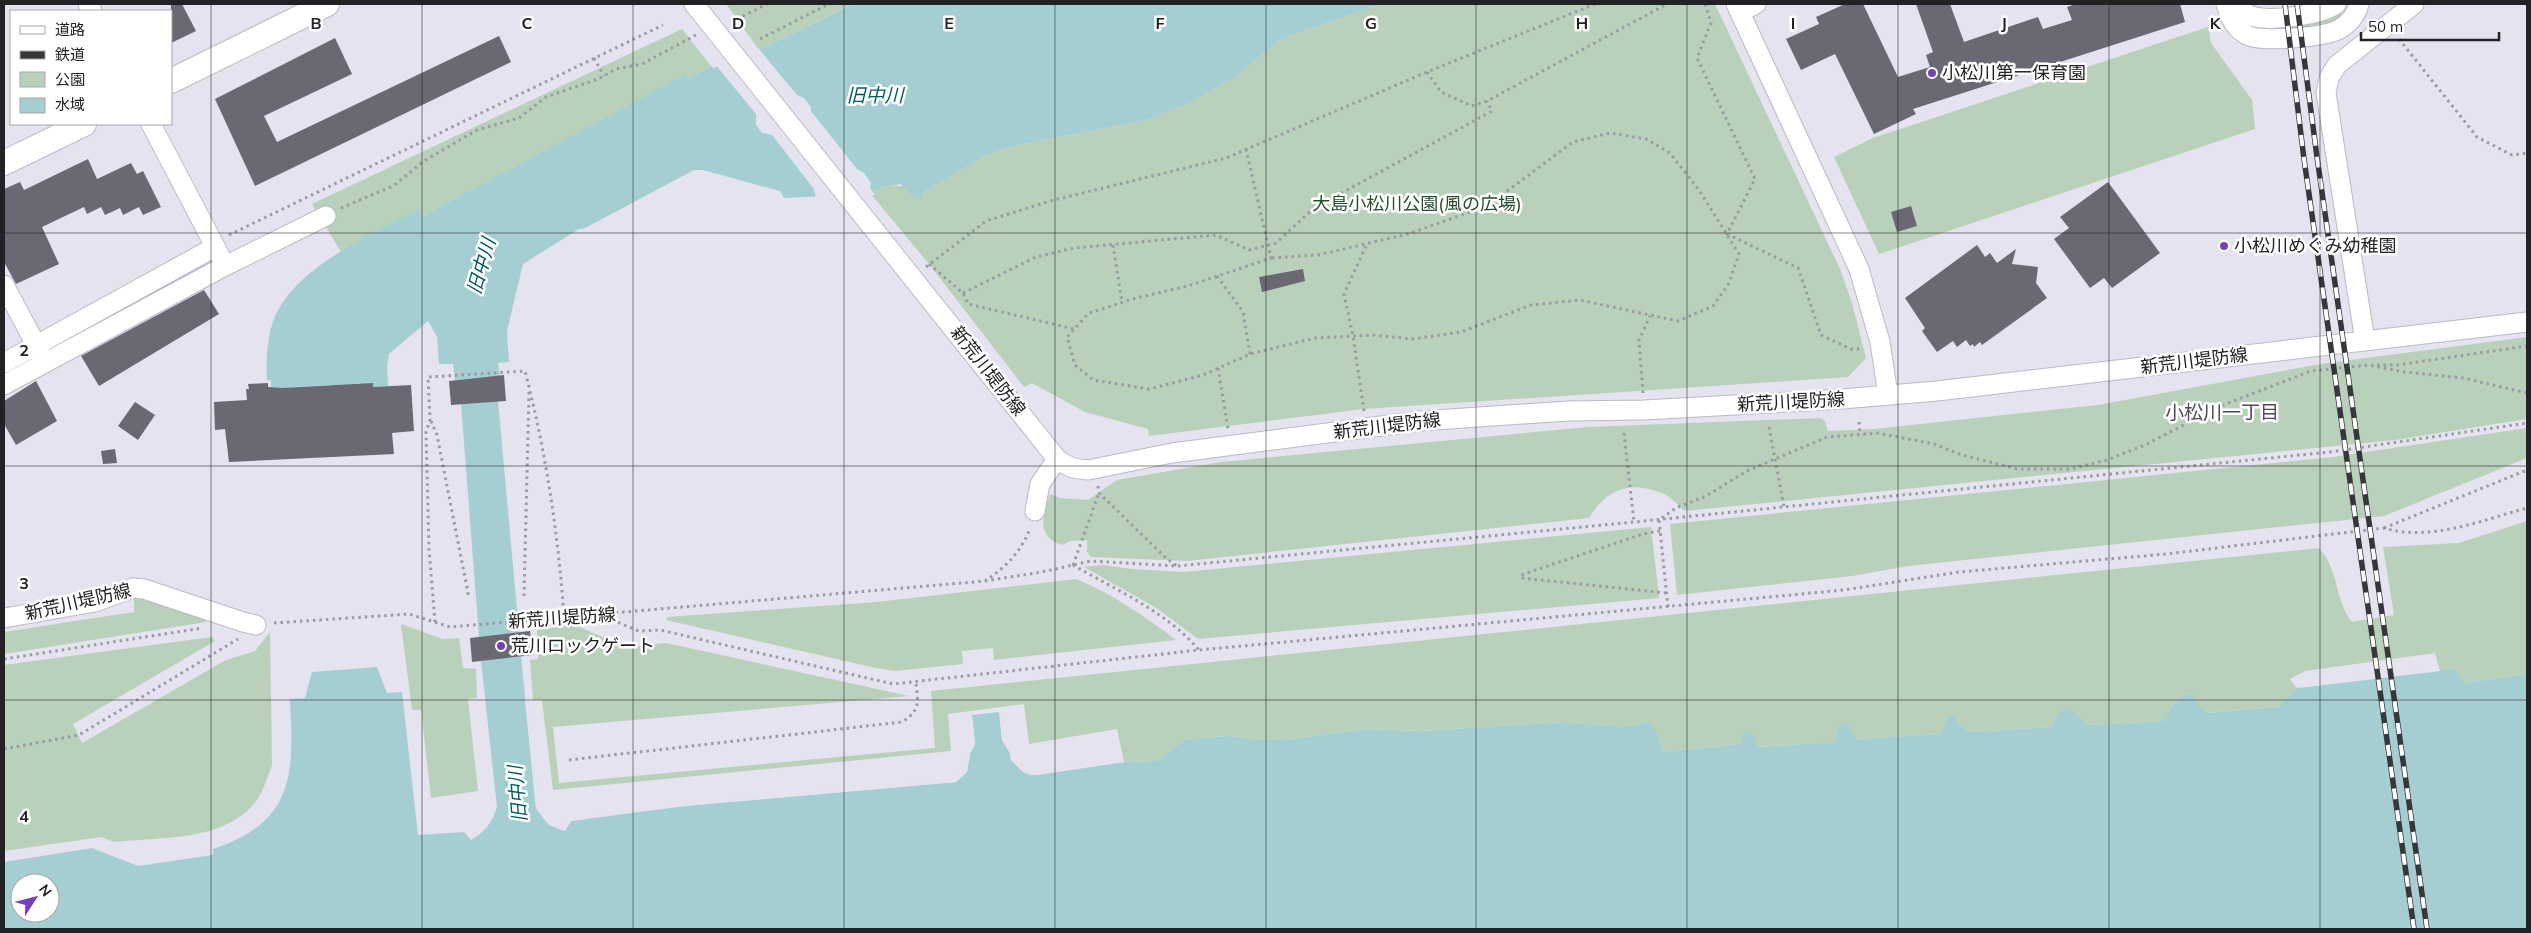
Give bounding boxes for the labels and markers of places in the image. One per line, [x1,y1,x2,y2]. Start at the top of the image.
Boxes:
place label: 小松川第一保育園 [1942,61,2086,84]
marker: 小松川第一保育園 [1926,67,1938,79]
place label: 小松川めぐみ幼稚園 [2234,234,2397,257]
marker: 小松川めぐみ幼稚園 [2218,240,2230,252]
place label: 荒川ロックゲート [511,634,655,657]
marker: 荒川ロックゲート [495,640,507,652]

